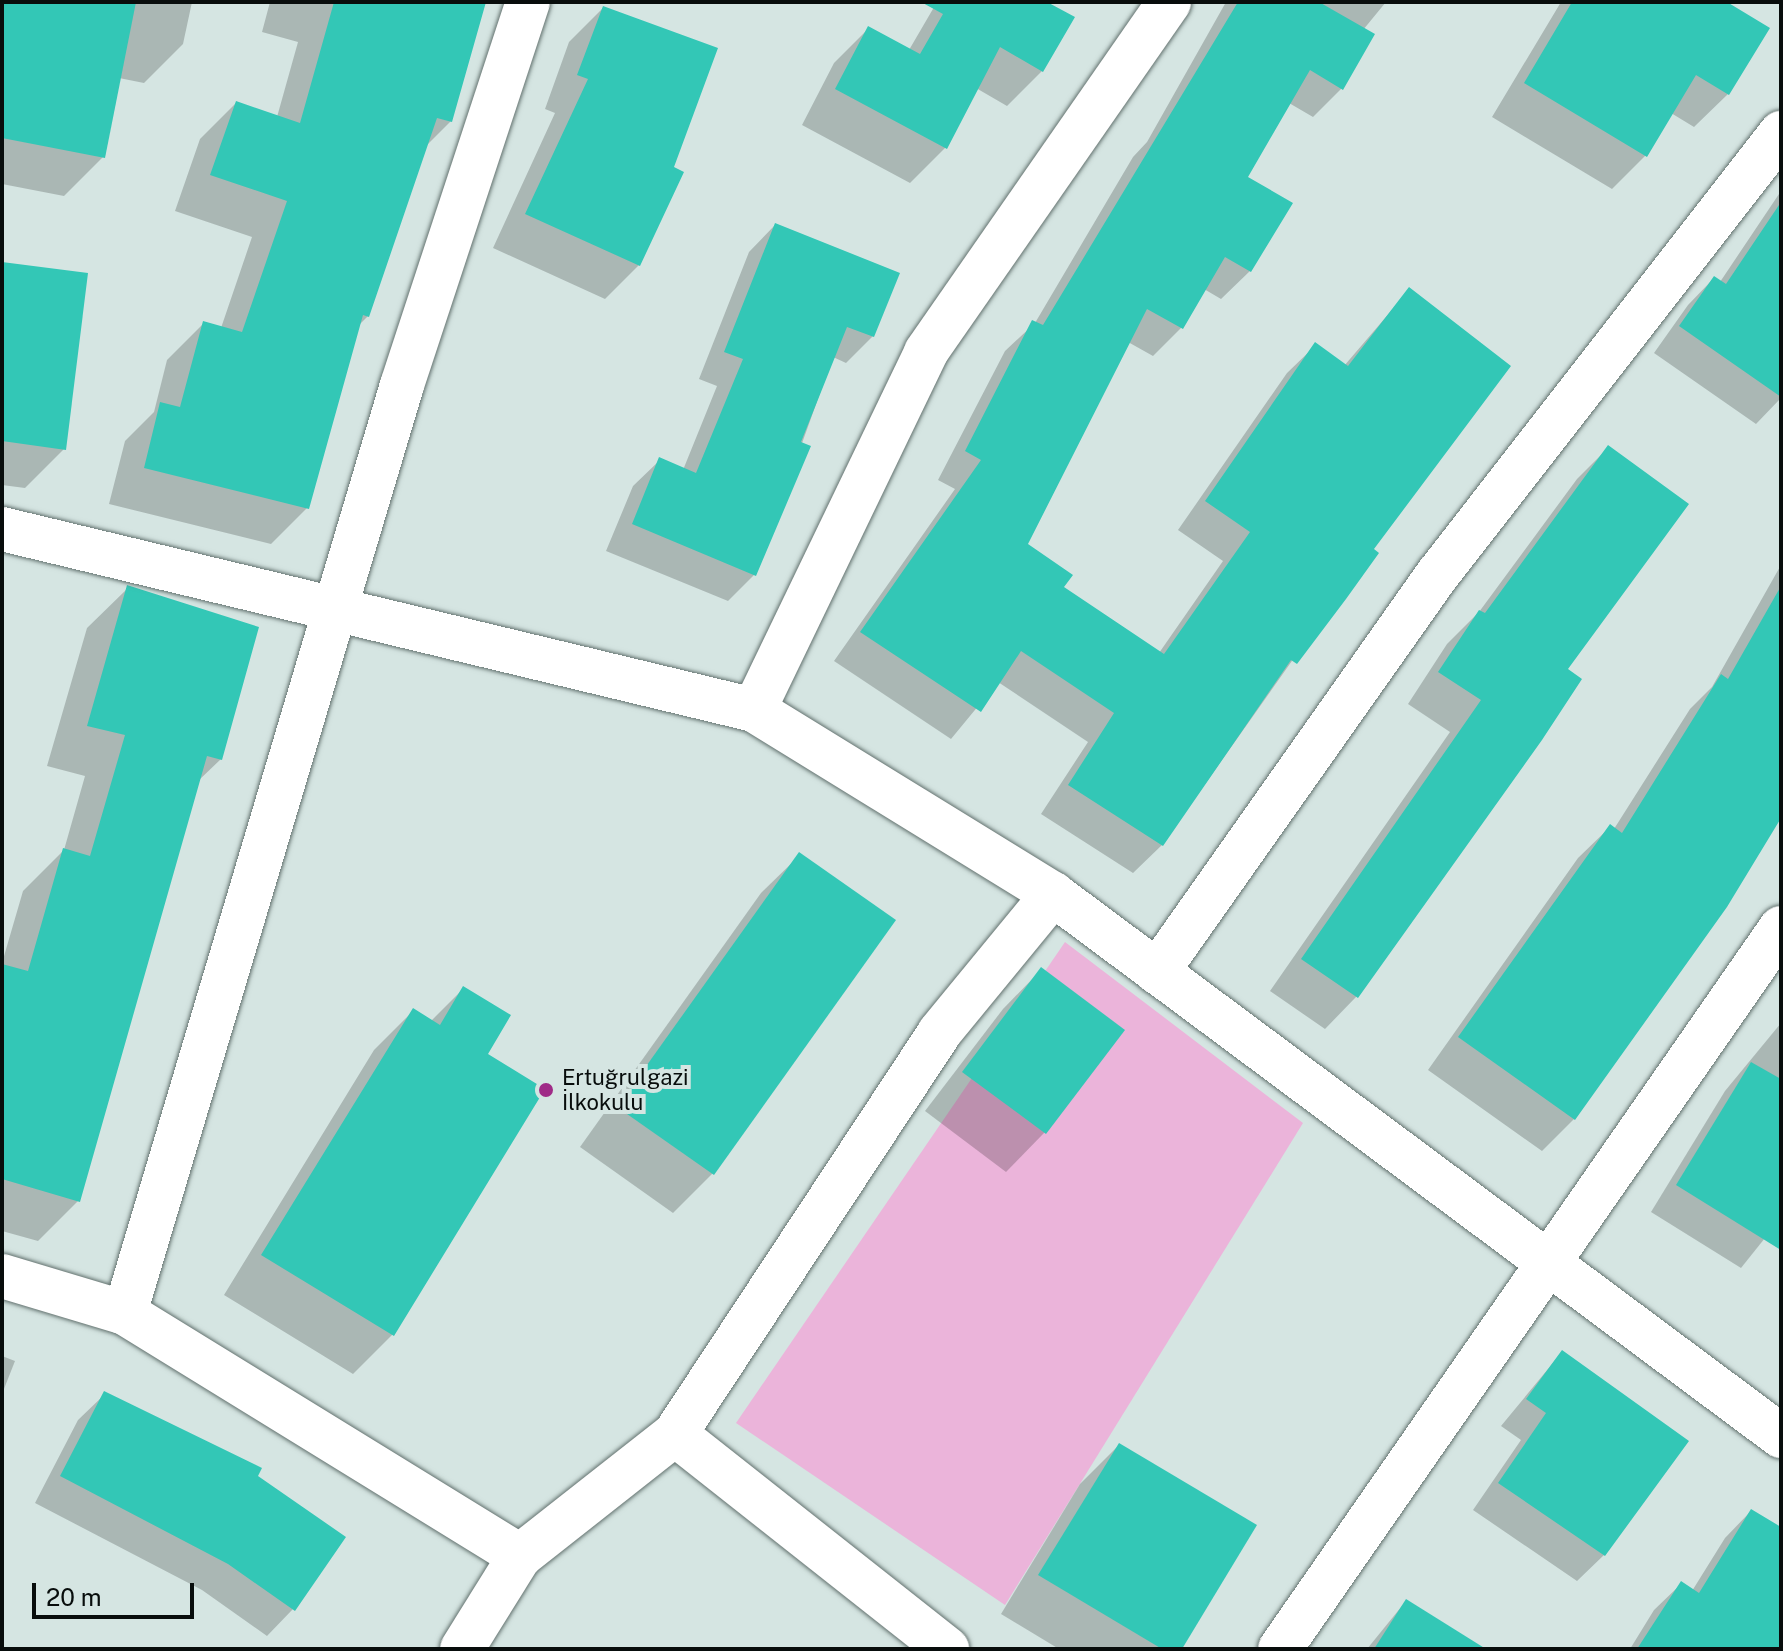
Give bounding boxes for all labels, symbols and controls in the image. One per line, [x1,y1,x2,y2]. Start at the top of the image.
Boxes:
place label: Ertuğrulgazi İlkokulu [562,1064,688,1116]
marker: Ertuğrulgazi İlkokulu [537,1081,555,1099]
scale bar [36,1567,198,1617]
text: 20 m [46,1583,102,1611]

